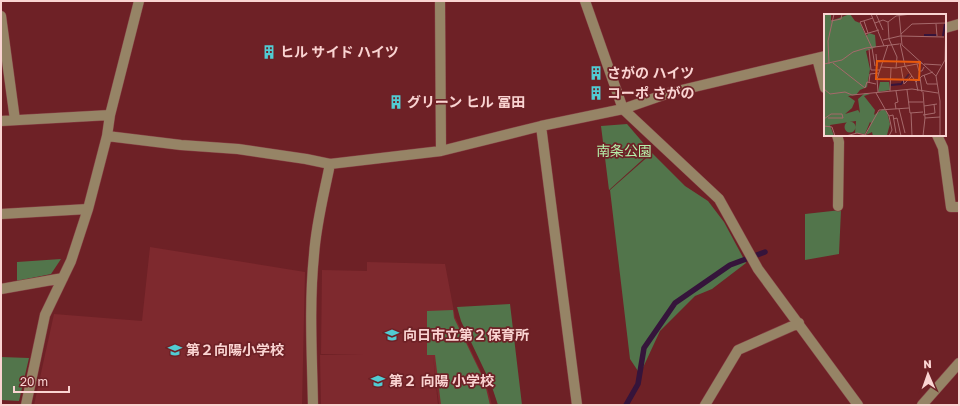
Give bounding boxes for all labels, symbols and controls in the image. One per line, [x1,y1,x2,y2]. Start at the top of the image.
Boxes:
inset map [824,14,946,136]
place label: ヒル サイド ハイツ [280,43,399,60]
building icon: ヒル サイド ハイツ [261,44,277,60]
place label: さがの ハイツ [607,64,694,81]
building icon: さがの ハイツ [588,65,604,81]
place label: コーポ さがの [607,84,695,101]
building icon: コーポ さがの [588,85,604,101]
place label: グリーン ヒル 冨田 [407,93,525,110]
building icon: グリーン ヒル 冨田 [388,94,404,110]
park label: 南条公園 [596,142,652,159]
place label: 向日市立第２保育所 [403,326,529,343]
school or university icon: 向日市立第２保育所 [384,327,400,343]
place label: 第２向陽小学校 [186,341,284,358]
school or university icon: 第２向陽小学校 [167,342,183,358]
north arrow [908,354,948,394]
text: N [923,357,932,370]
scale bar [14,368,69,394]
place label: 第２ 向陽 小学校 [389,372,494,389]
school or university icon: 第２ 向陽 小学校 [370,373,386,389]
text: 20 m [20,374,48,389]

